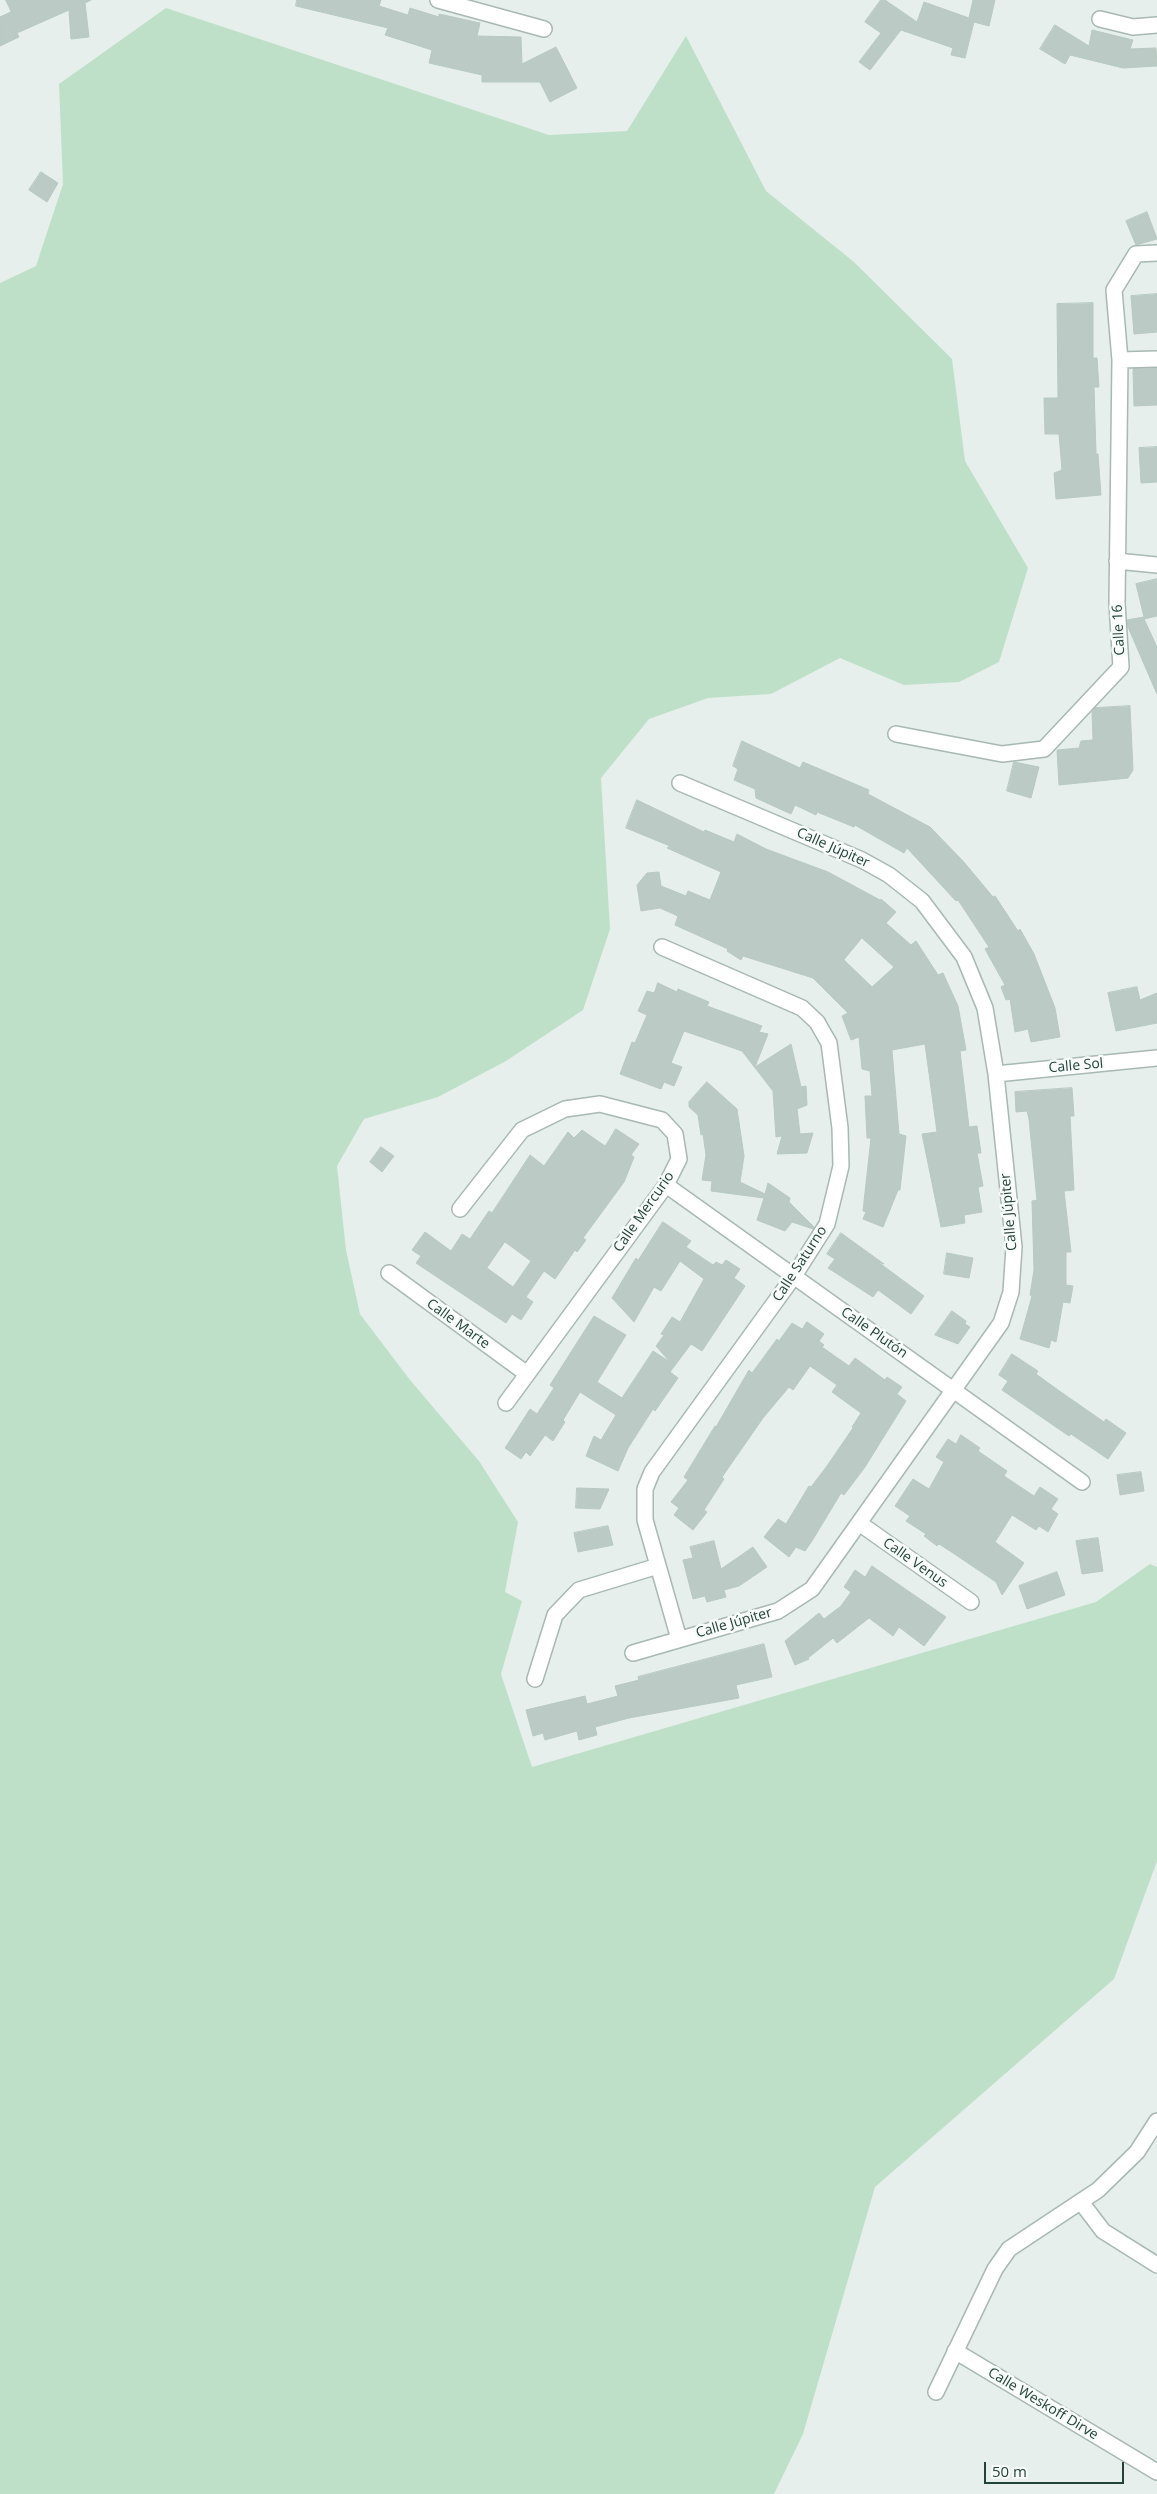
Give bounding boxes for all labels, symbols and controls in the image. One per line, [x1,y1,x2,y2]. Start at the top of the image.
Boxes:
street label: Calle 16 [1109,604,1129,656]
street label: Calle Júpiter [794,824,872,872]
street label: Calle Sol [1048,1055,1104,1077]
street label: Calle Mercurio [610,1169,678,1255]
street label: Calle Júpiter [997,1172,1021,1252]
street label: Calle Saturno [769,1223,831,1305]
street label: Calle Marte [423,1295,493,1353]
street label: Calle Plutón [837,1304,911,1362]
street label: Calle Venus [879,1535,951,1591]
street label: Calle Júpiter [694,1604,774,1642]
street label: Calle Weskoff Dirve [985,2364,1101,2444]
scale bar [987,2452,1127,2484]
text: 50 m [992,2461,1027,2481]

